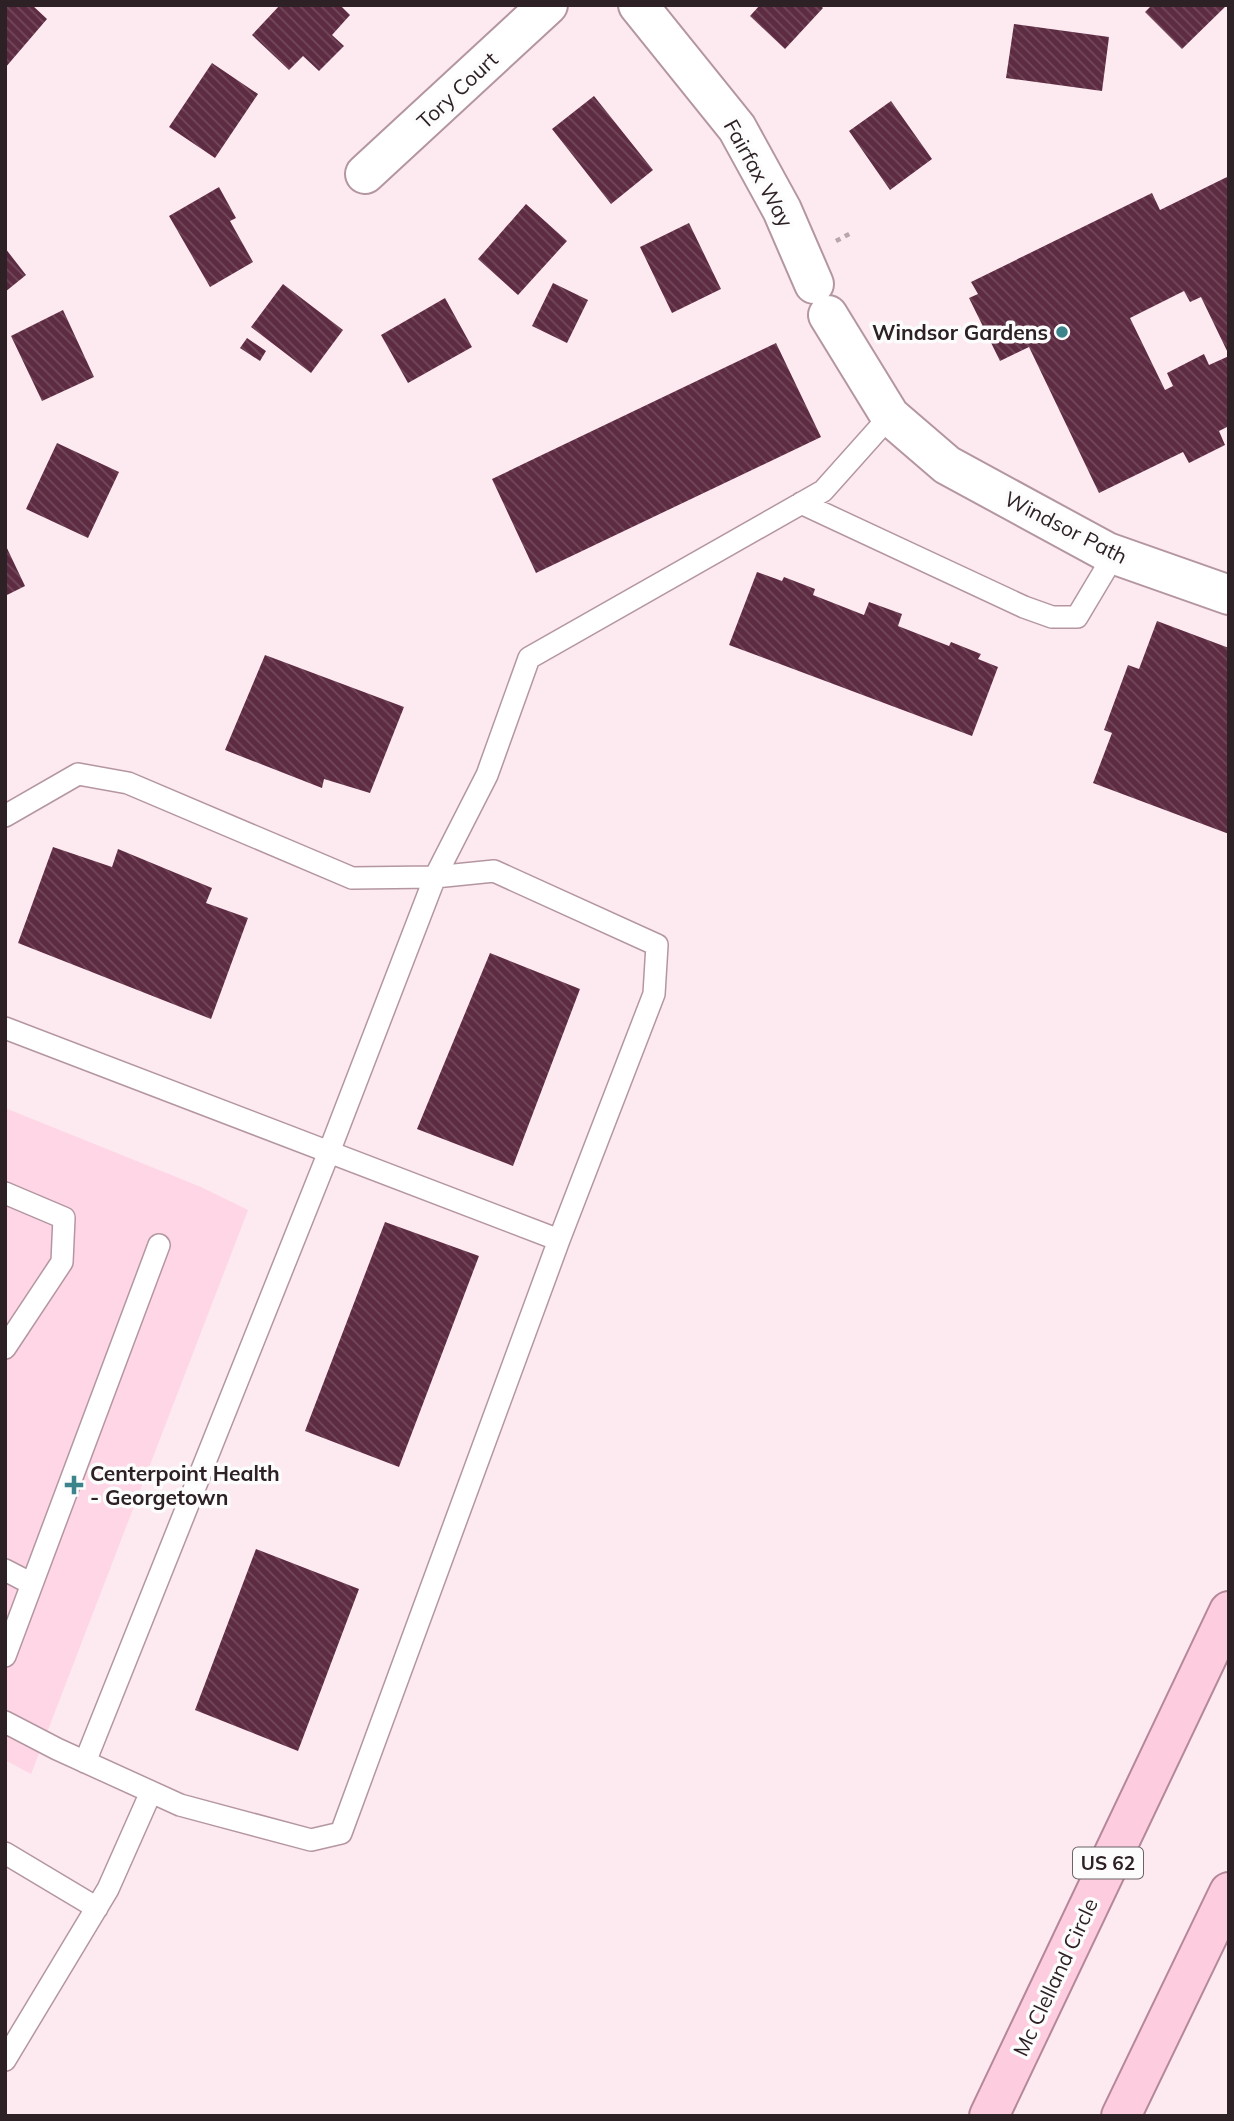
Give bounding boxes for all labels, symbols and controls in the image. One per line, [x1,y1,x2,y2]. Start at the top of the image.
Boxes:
street label: Tory Court [411,46,503,134]
street label: Fairfax Way [719,115,799,231]
place label: Windsor Gardens [872,319,1048,345]
marker: Windsor Gardens [1054,324,1070,340]
street label: Windsor Path [1000,485,1132,569]
place label: Centerpoint Health - Georgetown [90,1460,280,1510]
marker: Centerpoint Health - Georgetown [64,1475,84,1495]
road number: US 62 [1073,1848,1143,1879]
street label: Mc Clelland Circle [1007,1894,1103,2060]

